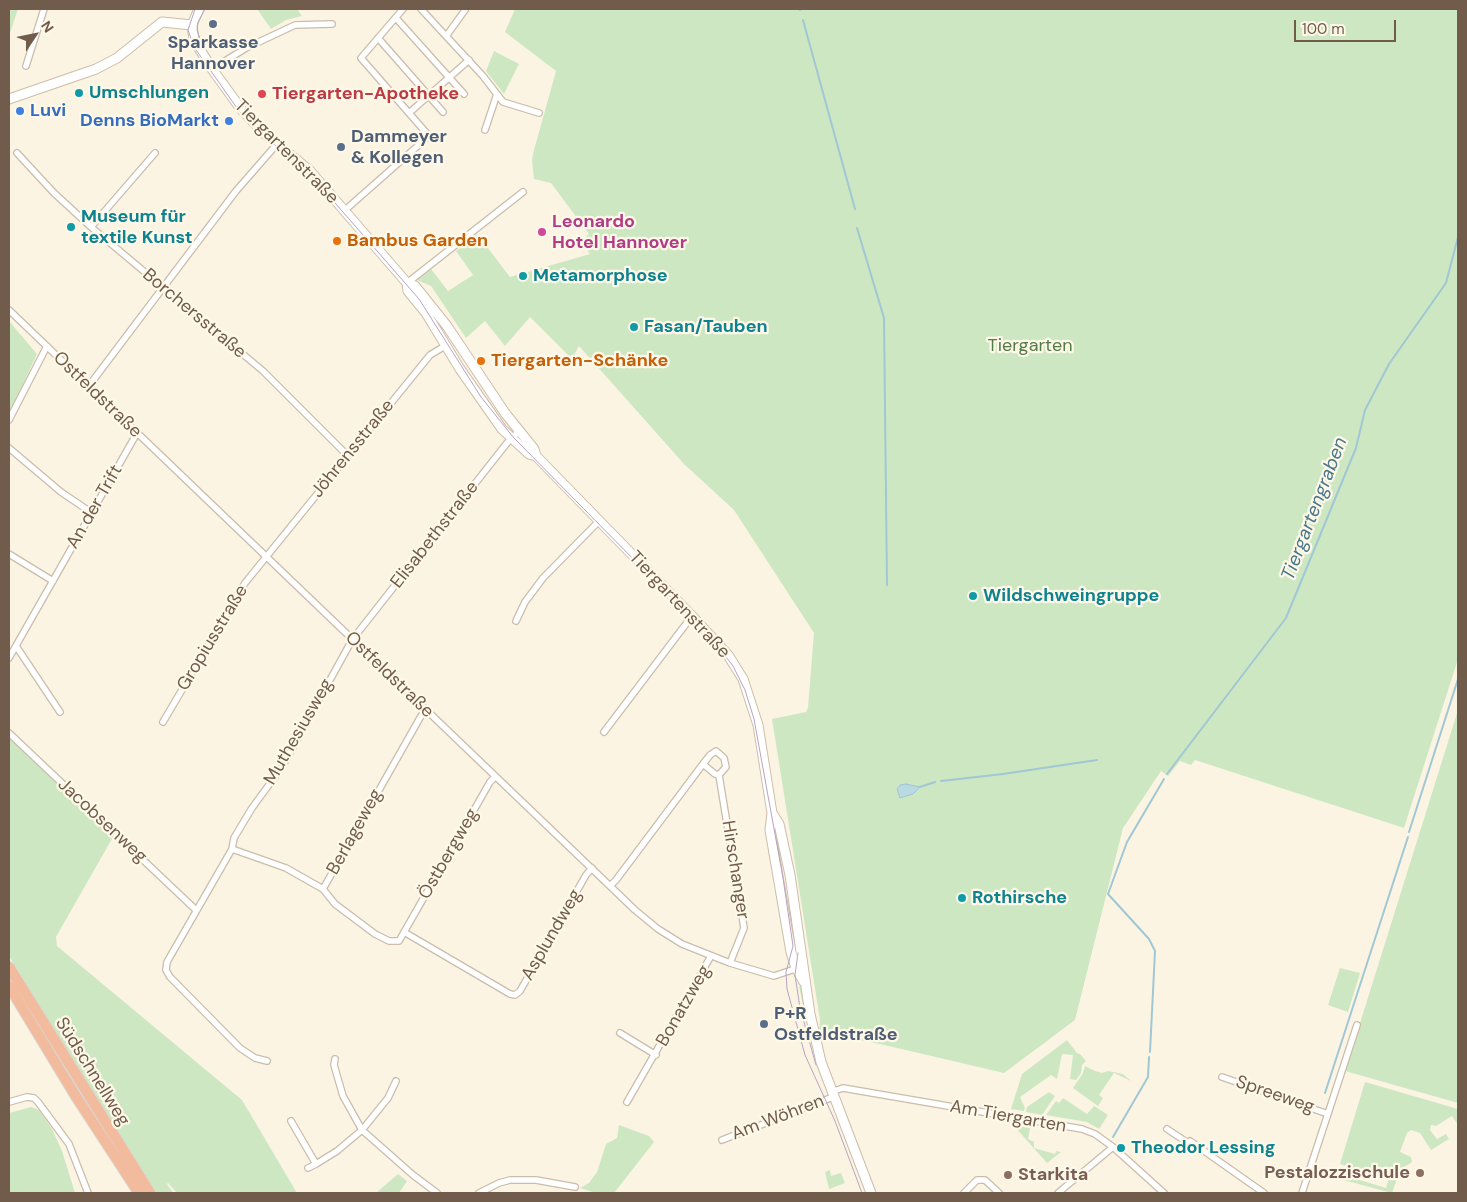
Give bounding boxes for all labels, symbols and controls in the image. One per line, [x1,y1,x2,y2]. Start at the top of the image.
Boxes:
north arrow [10,10,60,60]
scale bar [1297,10,1400,42]
text: N [37,17,58,36]
marker: Sparkasse Hannover [207,18,219,30]
text: 100 m [1302,19,1345,39]
place label: Sparkasse Hannover [167,32,259,74]
place label: Umschlungen [89,82,209,104]
place label: Tiergarten-Apotheke [272,83,459,105]
marker: Umschlungen [73,87,85,99]
marker: Tiergarten-Apotheke [256,88,268,100]
street label: Tiergartenstraße [229,95,343,209]
place label: Luvi [30,100,66,122]
marker: Luvi [14,105,26,117]
place label: Denns BioMarkt [80,110,219,132]
marker: Denns BioMarkt [223,115,235,127]
place label: Dammeyer & Kollegen [351,126,447,168]
marker: Dammeyer & Kollegen [335,141,347,153]
place label: Museum für textile Kunst [81,206,193,248]
place label: Leonardo Hotel Hannover [552,211,687,253]
marker: Museum für textile Kunst [65,221,77,233]
marker: Leonardo Hotel Hannover [536,226,548,238]
place label: Bambus Garden [347,230,488,252]
marker: Bambus Garden [331,235,343,247]
street label: Borchersstraße [138,264,250,364]
place label: Metamorphose [533,265,668,287]
marker: Metamorphose [517,270,529,282]
place label: Fasan/Tauben [644,316,768,338]
marker: Fasan/Tauben [628,321,640,333]
park label: Tiergarten [988,335,1072,357]
street label: Ostfeldstraße [48,347,146,443]
place label: Tiergarten-Schänke [491,350,668,372]
marker: Tiergarten-Schänke [475,355,487,367]
street label: Jöhrensstraße [307,396,399,502]
water label: Tiergartengraben [1277,434,1353,584]
street label: An der Trift [62,461,128,553]
street label: Elisabethstraße [386,477,484,593]
street label: Tiergartenstraße [624,547,734,663]
street label: Gropiusstraße [173,581,253,695]
place label: Wildschweingruppe [983,585,1159,607]
marker: Wildschweingruppe [967,590,979,602]
street label: Ostfeldstraße [340,627,438,723]
street label: Muthesiusweg [260,675,338,789]
street label: Jacobsenweg [53,774,151,868]
street label: Berlageweg [323,785,387,879]
street label: Östbergweg [414,805,484,903]
street label: Hirschanger [717,819,753,921]
street label: Asplundweg [517,886,587,984]
place label: Rothirsche [972,887,1067,909]
marker: Rothirsche [956,892,968,904]
street label: Bonatzweg [652,961,716,1051]
place label: P+R Ostfeldstraße [774,1003,898,1046]
street label: Südschnellweg [50,1014,134,1130]
marker: P+R Ostfeldstraße [758,1018,770,1030]
street label: Spreeweg [1233,1071,1317,1119]
street label: Am Wöhren [729,1091,827,1145]
street label: Am Tiergarten [948,1096,1068,1138]
place label: Theodor Lessing [1131,1137,1275,1159]
marker: Theodor Lessing [1115,1142,1127,1154]
place label: Pestalozzischule [1264,1162,1410,1184]
place label: Starkita [1018,1164,1088,1186]
marker: Pestalozzischule [1414,1167,1426,1179]
marker: Starkita [1002,1169,1014,1181]

